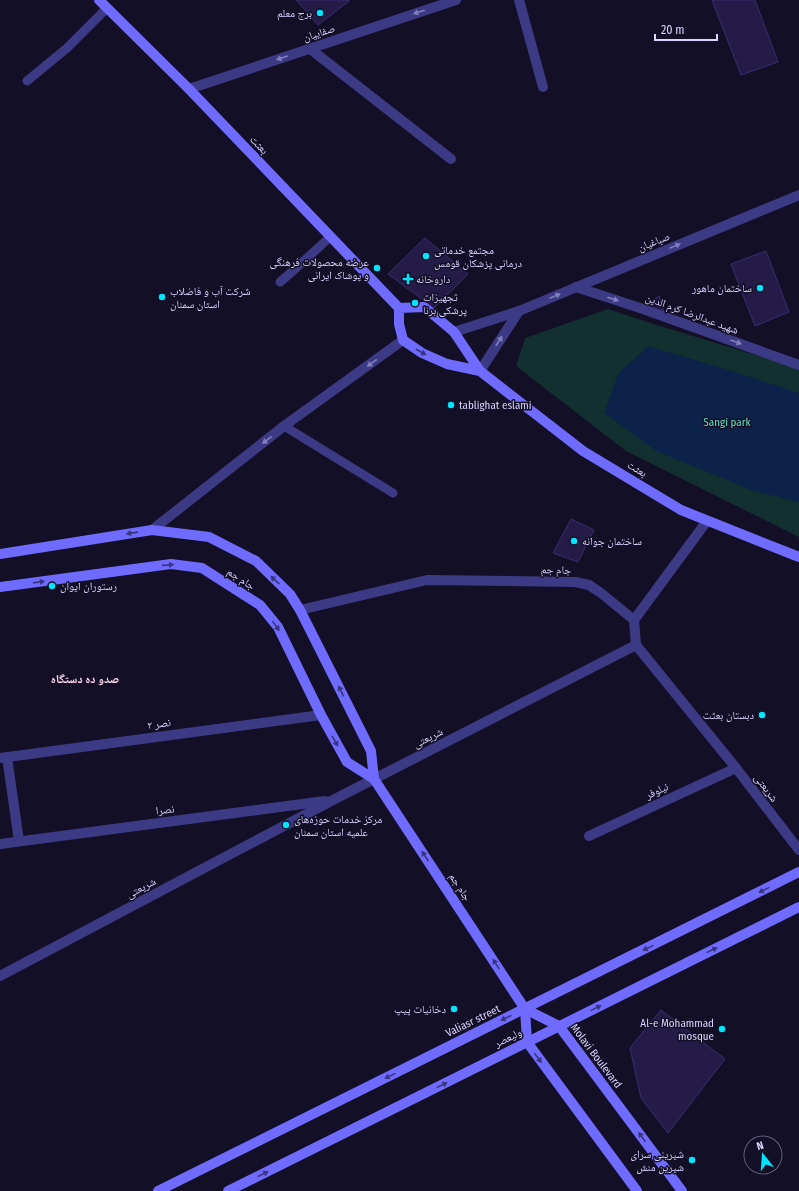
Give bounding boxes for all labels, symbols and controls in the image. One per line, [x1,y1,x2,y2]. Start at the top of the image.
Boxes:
place label: برج معلم [277,7,312,21]
marker: برج معلم [315,8,325,18]
one-way arrow [412,9,424,15]
scale bar [655,16,717,42]
street label: صفاییان [301,22,337,44]
text: 20 m [661,23,685,37]
one-way arrow [276,55,288,61]
street label: بعثت [247,133,271,157]
street label: صباغیان [636,230,672,254]
one-way arrow [670,243,682,249]
place label: مجتمع خدماتی درمانی پزشکان قومس [434,244,523,270]
marker: مجتمع خدماتی درمانی پزشکان قومس [421,251,431,261]
place label: عرضه محصولات فرهنگی و پوشاک ایرانی [270,256,369,282]
marker: عرضه محصولات فرهنگی و پوشاک ایرانی [372,263,382,273]
place label: داروخانه [416,273,451,286]
marker: داروخانه [403,274,413,284]
place label: ساختمان ماهور [691,282,752,295]
marker: ساختمان ماهور [755,283,765,293]
place label: شرکت آب و فاضلاب استان سمنان [170,285,251,311]
place label: تجهیزات پرشکی برنا [423,291,467,317]
street label: شهید عبدالرضا کرم الدین [644,291,740,337]
marker: شرکت آب و فاضلاب استان سمنان [157,292,167,302]
one-way arrow [549,292,561,298]
one-way arrow [608,296,620,302]
marker: تجهیزات پرشکی برنا [410,298,420,308]
one-way arrow [495,336,503,346]
one-way arrow [731,340,743,346]
one-way arrow [415,348,427,355]
one-way arrow [366,359,377,367]
place label: tablighat eslami [459,399,532,412]
marker: tablighat eslami [446,400,456,410]
park label: Sangi park [703,416,752,429]
one-way arrow [261,435,272,444]
street label: بعثت [625,458,649,480]
one-way arrow [125,530,138,536]
place label: ساختمان جوانه [582,535,642,548]
marker: ساختمان جوانه [569,536,579,546]
one-way arrow [161,562,174,568]
street label: جام جم [541,563,571,578]
street label: جام جم [224,565,257,594]
one-way arrow [271,576,280,585]
one-way arrow [33,579,45,585]
place label: رستوران ایوان [60,580,117,593]
marker: رستوران ایوان [47,581,57,591]
one-way arrow [272,620,280,631]
district label: صدو ده دستگاه [51,672,119,686]
one-way arrow [338,685,344,697]
place label: دبستان بعثت [703,709,754,722]
marker: دبستان بعثت [757,710,767,720]
street label: نصر ۲ [146,716,172,732]
street label: شریعتی [411,725,445,751]
one-way arrow [332,735,339,747]
street label: شریعتی [751,771,781,805]
street label: نیلوفر [643,780,671,802]
street label: نصرا [155,802,175,818]
place label: مرکز خدمات حوزه‌های علمیه استان سمنان [294,813,382,839]
marker: مرکز خدمات حوزه‌های علمیه استان سمنان [281,820,291,830]
one-way arrow [421,850,428,861]
street label: جام جم [445,871,474,904]
street label: شریعتی [124,875,158,901]
one-way arrow [758,887,770,893]
one-way arrow [642,944,653,951]
one-way arrow [706,947,718,953]
one-way arrow [492,959,500,969]
street label: Valiasr street [444,1002,503,1040]
place label: دخانیات پیپ [394,1003,446,1016]
marker: دخانیات پیپ [449,1004,459,1014]
one-way arrow [590,1005,601,1011]
one-way arrow [500,1015,512,1021]
place label: Al-e Mohammad mosque [640,1017,714,1043]
street label: Molavi Boulevard [568,1021,624,1091]
marker: Al-e Mohammad mosque [717,1024,727,1034]
street label: ولیعصر [491,1026,524,1051]
one-way arrow [534,1052,542,1063]
one-way arrow [384,1073,395,1079]
one-way arrow [436,1082,448,1088]
one-way arrow [638,1132,646,1143]
north arrow [743,1135,783,1175]
text: N [755,1139,765,1153]
place label: شیرینی سرای شیرین منش [630,1148,684,1174]
marker: شیرینی سرای شیرین منش [687,1155,697,1165]
one-way arrow [257,1171,268,1177]

